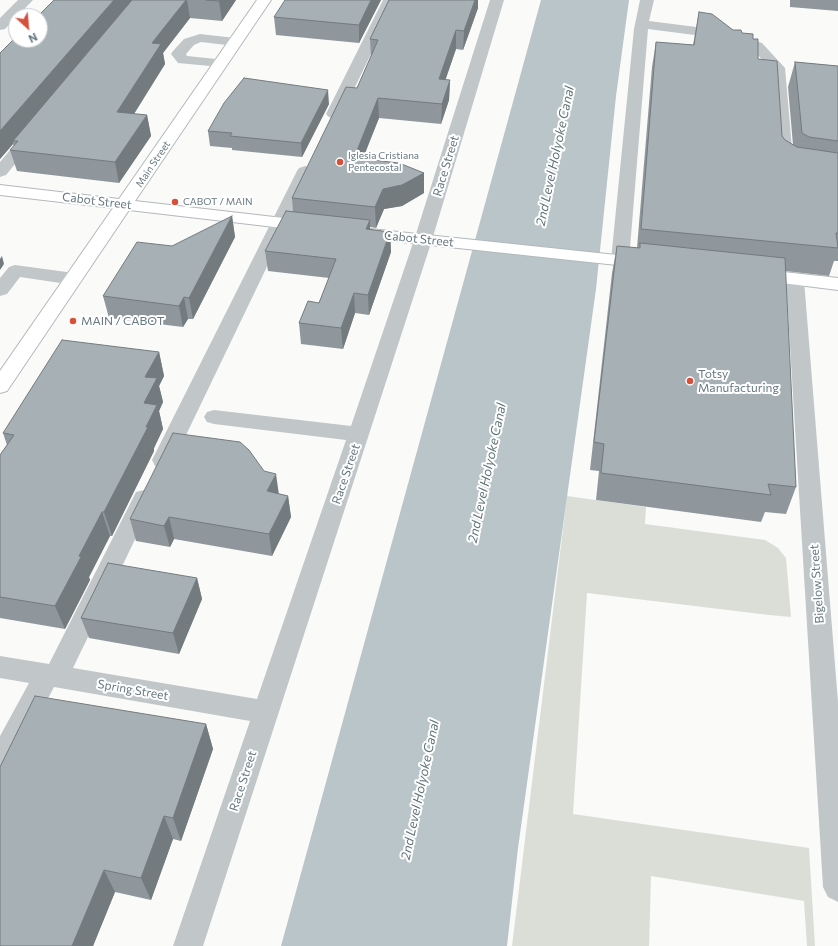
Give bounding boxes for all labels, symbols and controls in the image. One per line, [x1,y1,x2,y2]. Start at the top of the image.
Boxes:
north arrow [8,8,48,48]
text: N [26,31,40,46]
water label: 2nd Level Holyoke Canal [533,85,577,227]
street label: Race Street [430,134,462,198]
street label: Main Street [133,139,173,189]
place label: Iglesia Cristiana Pentecostal [348,150,419,174]
marker: Iglesia Cristiana Pentecostal [335,157,345,167]
street label: Cabot Street [61,190,133,212]
place label: CABOT / MAIN [183,196,253,208]
marker: CABOT / MAIN [170,197,180,207]
street label: Cabot Street [384,228,454,250]
place label: MAIN / CABOT [81,314,164,328]
marker: MAIN / CABOT [68,316,78,326]
place label: Totsy Manufacturing [698,367,779,395]
marker: Totsy Manufacturing [685,376,695,386]
water label: 2nd Level Holyoke Canal [465,402,509,544]
street label: Race Street [329,442,363,506]
street label: Bigelow Street [807,544,827,624]
street label: Spring Street [96,677,170,703]
water label: 2nd Level Holyoke Canal [398,719,442,861]
street label: Race Street [226,749,260,813]

